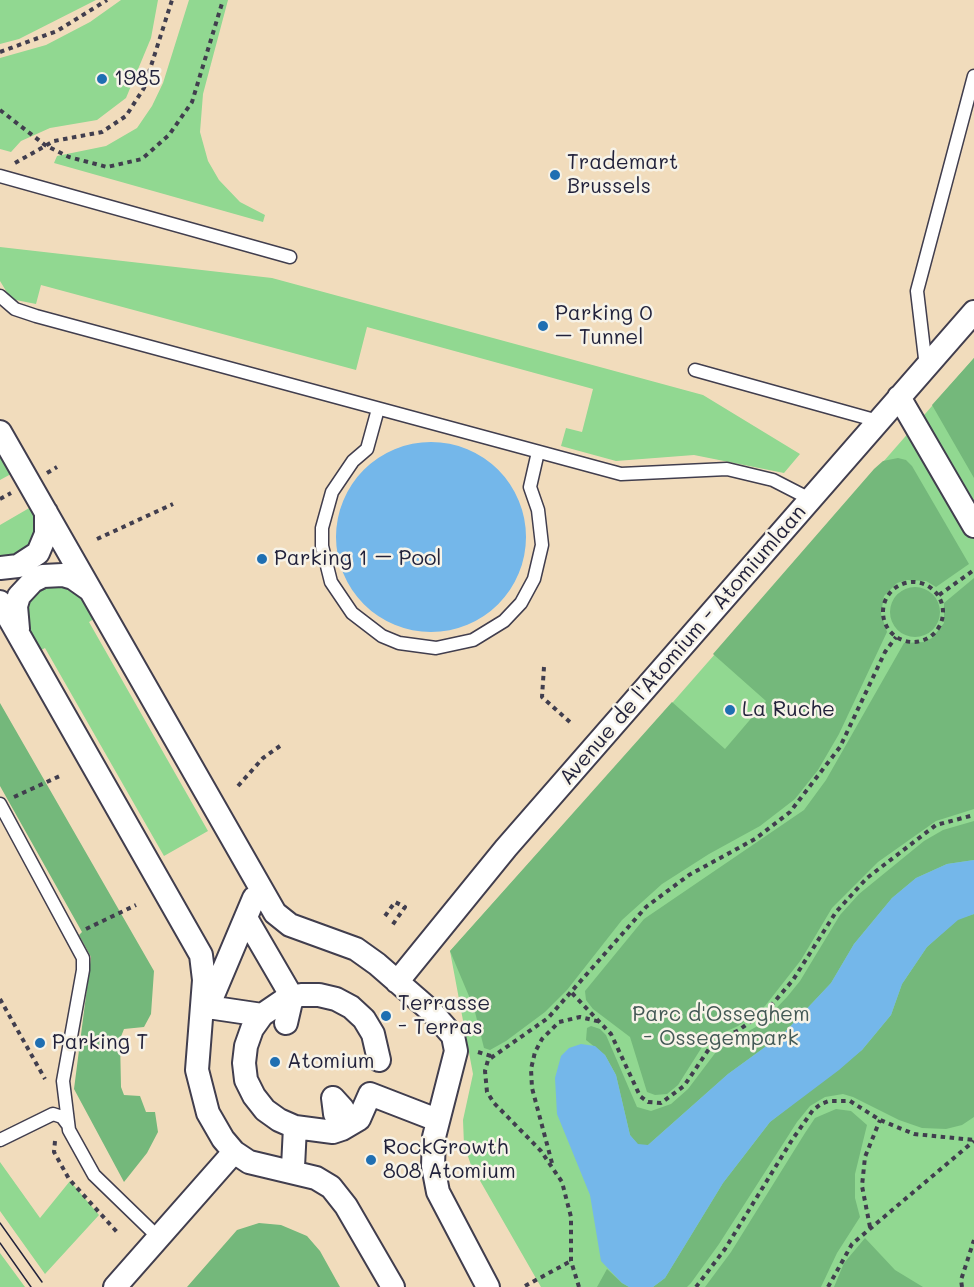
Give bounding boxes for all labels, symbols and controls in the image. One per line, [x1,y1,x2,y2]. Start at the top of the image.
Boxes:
place label: 1985 [114,66,161,92]
marker: 1985 [95,72,109,86]
place label: Trademart Brussels [567,150,678,200]
marker: Trademart Brussels [548,168,562,182]
place label: Parking 0 – Tunnel [555,301,653,351]
marker: Parking 0 – Tunnel [536,319,550,333]
street label: Avenue de l'Atomium - Atomiumlaan [554,500,812,790]
place label: Parking 1 – Pool [274,546,442,572]
marker: Parking 1 – Pool [255,552,269,566]
place label: La Ruche [742,697,835,723]
marker: La Ruche [723,703,737,717]
place label: Terrasse - Terras [398,991,490,1041]
park label: Parc d'Osseghem - Ossegempark [632,1002,810,1052]
marker: Terrasse - Terras [379,1009,393,1023]
place label: Parking T [52,1030,148,1056]
marker: Parking T [33,1036,47,1050]
place label: Atomium [287,1049,375,1075]
marker: Atomium [268,1055,282,1069]
place label: RockGrowth 808 Atomium [383,1135,516,1185]
marker: RockGrowth 808 Atomium [364,1153,378,1167]

